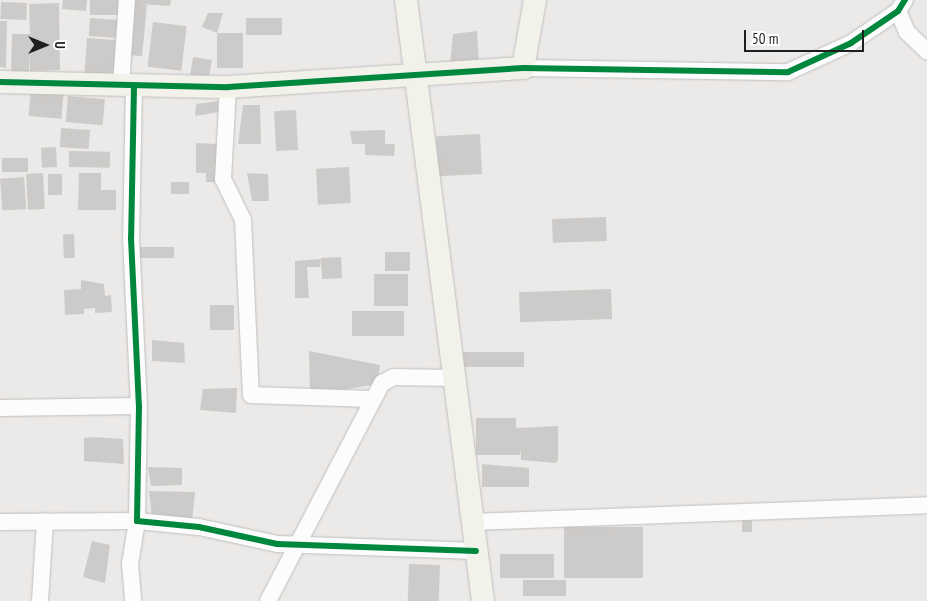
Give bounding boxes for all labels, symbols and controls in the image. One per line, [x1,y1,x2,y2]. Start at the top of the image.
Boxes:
north arrow [20,20,70,70]
scale bar [747,20,867,52]
text: 50 m [752,29,778,48]
text: U [51,41,69,49]

